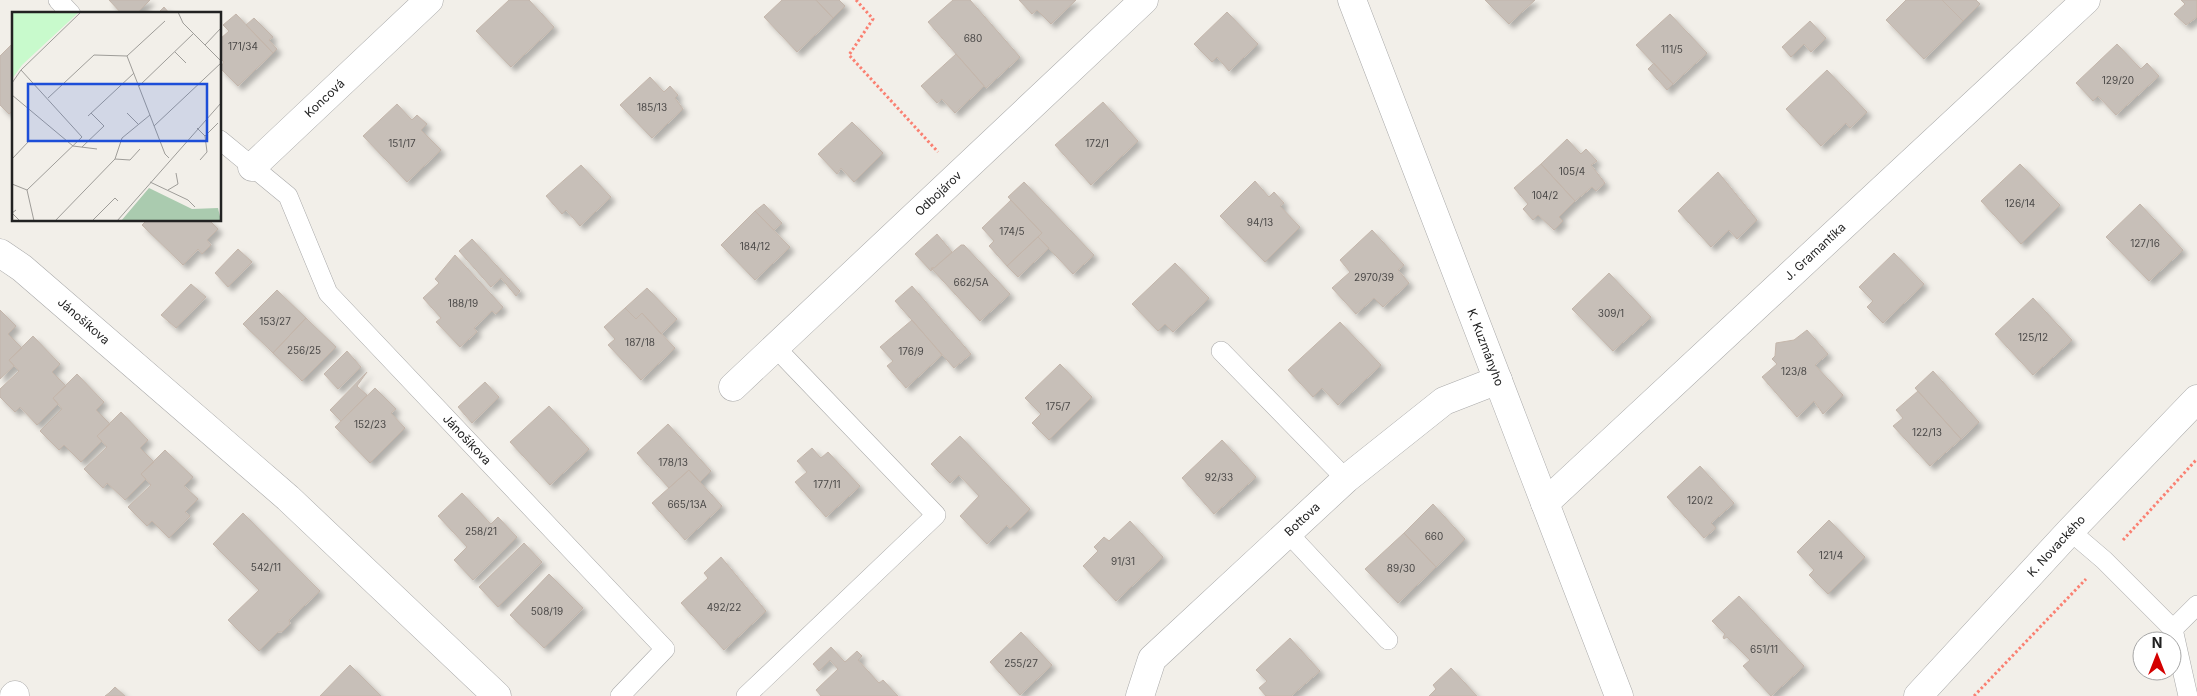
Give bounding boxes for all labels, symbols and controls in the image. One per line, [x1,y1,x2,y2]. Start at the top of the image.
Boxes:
inset map [12,12,221,221]
house number: 680 [964,32,982,44]
house number: 171/34 [228,40,258,52]
house number: 111/5 [1661,43,1683,55]
house number: 129/20 [2102,74,2134,86]
street label: Koncová [301,76,347,120]
house number: 185/13 [637,101,667,113]
house number: 151/17 [388,137,416,149]
house number: 172/1 [1085,137,1109,149]
house number: 105/4 [1559,165,1585,177]
street label: Odbojárov [911,168,965,219]
house number: 104/2 [1532,189,1558,201]
house number: 126/14 [2005,197,2035,209]
house number: 94/13 [1247,216,1273,228]
street label: J. Gramantíka [1781,219,1849,283]
house number: 174/5 [999,225,1025,237]
house number: 127/16 [2130,237,2160,249]
house number: 184/12 [740,240,770,252]
house number: 2970/39 [1354,271,1394,283]
house number: 662/5A [953,276,989,288]
street label: Jánošíkova [55,294,113,347]
house number: 188/19 [448,297,478,309]
street label: K. Kuzmányho [1464,306,1507,388]
house number: 309/1 [1598,307,1624,319]
house number: 153/27 [259,315,291,327]
house number: 125/12 [2018,331,2048,343]
house number: 187/18 [625,336,655,348]
house number: 256/25 [287,344,321,356]
house number: 176/9 [898,345,924,357]
house number: 123/8 [1781,365,1807,377]
house number: 175/7 [1046,400,1071,412]
street label: Jánošíkova [440,411,495,468]
house number: 152/23 [354,418,386,430]
house number: 122/13 [1912,426,1942,438]
house number: 178/13 [658,456,688,468]
house number: 92/33 [1205,471,1233,483]
house number: 177/11 [813,478,841,490]
house number: 120/2 [1687,494,1713,506]
house number: 665/13A [667,498,707,510]
street label: Bottova [1281,499,1323,539]
street label: K. Novackého [2024,512,2088,580]
house number: 258/21 [465,525,497,537]
house number: 660 [1425,530,1443,542]
house number: 121/4 [1819,549,1843,561]
house number: 91/31 [1111,555,1135,567]
house number: 542/11 [251,561,281,573]
house number: 89/30 [1387,562,1415,574]
house number: 492/22 [707,601,741,613]
house number: 508/19 [531,605,563,617]
north arrow [2132,631,2182,681]
text: N [2152,634,2162,651]
house number: 651/11 [1750,643,1778,655]
house number: 255/27 [1004,657,1038,669]

